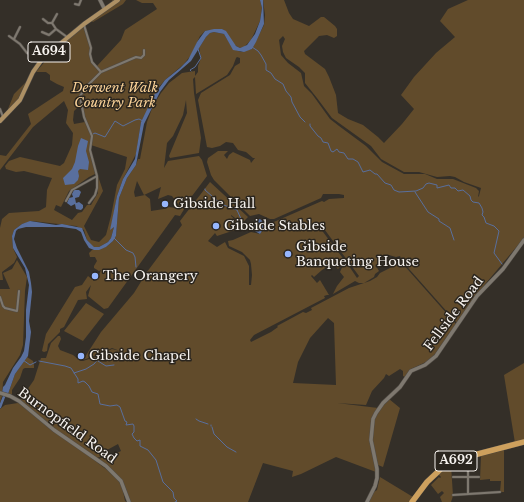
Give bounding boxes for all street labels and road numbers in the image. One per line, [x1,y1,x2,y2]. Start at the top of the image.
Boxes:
road number: A694 [28,42,70,62]
street label: Fellside Road [421,274,487,354]
street label: Burnopfield Road [15,385,119,467]
road number: A692 [435,451,477,471]

